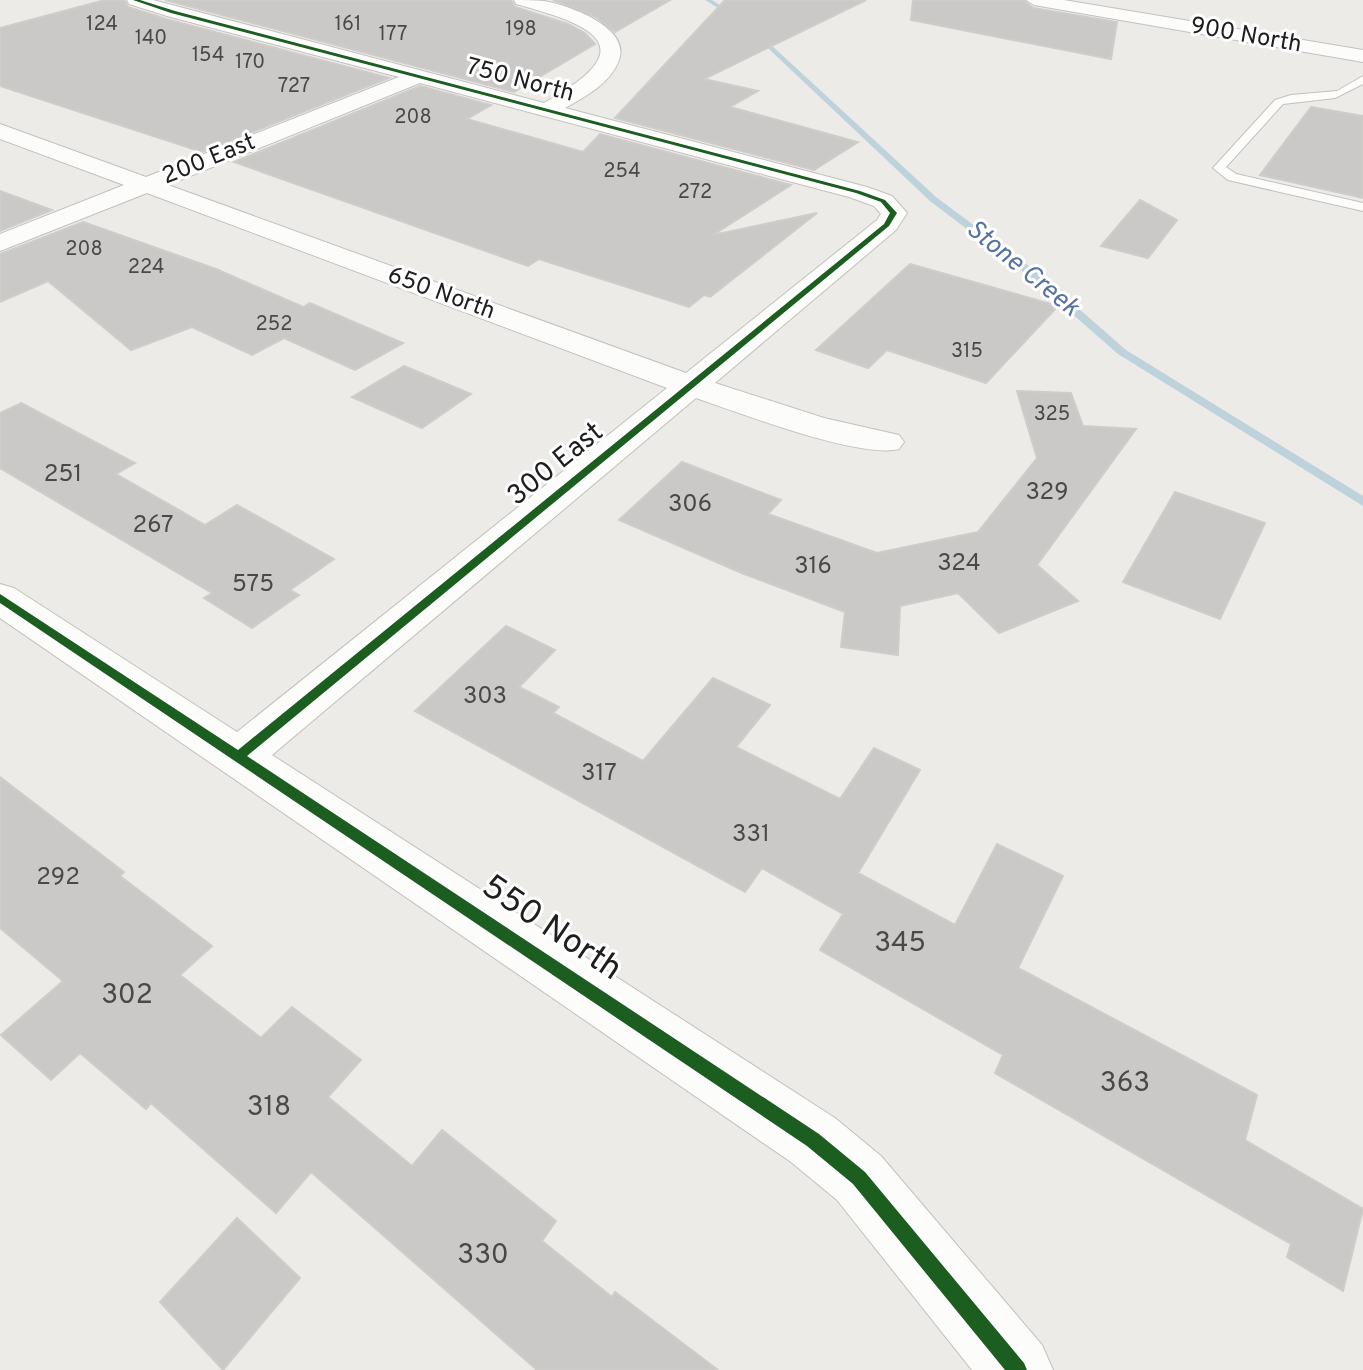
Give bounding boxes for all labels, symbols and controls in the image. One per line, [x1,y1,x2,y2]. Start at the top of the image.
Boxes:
street label: 900 North [1188,11,1304,61]
house number: 124 [86,12,118,38]
house number: 161 [335,12,361,38]
house number: 198 [505,17,537,43]
house number: 177 [379,22,407,48]
house number: 140 [135,26,167,52]
house number: 154 [192,43,224,69]
house number: 170 [235,50,265,76]
street label: 750 North [463,52,577,110]
house number: 727 [278,74,310,100]
house number: 208 [394,105,432,131]
street label: 200 East [158,128,260,192]
house number: 254 [603,159,641,185]
house number: 272 [678,180,712,206]
water label: Stone Creek [959,213,1086,325]
house number: 208 [65,237,103,263]
house number: 224 [128,255,164,281]
street label: 650 North [383,261,499,327]
house number: 252 [256,312,292,338]
house number: 315 [951,339,983,365]
house number: 325 [1034,402,1070,428]
street label: 300 East [500,415,612,515]
house number: 251 [44,460,82,490]
house number: 329 [1026,478,1068,508]
house number: 306 [668,490,712,520]
house number: 267 [132,511,174,541]
house number: 324 [937,549,981,579]
house number: 316 [794,552,832,582]
house number: 575 [232,570,274,600]
house number: 303 [463,682,507,712]
house number: 317 [581,759,617,789]
house number: 331 [732,820,770,850]
house number: 292 [36,863,80,893]
street label: 550 North [473,866,629,992]
house number: 345 [874,926,926,962]
house number: 302 [101,978,153,1014]
house number: 363 [1100,1066,1150,1102]
house number: 318 [247,1090,291,1126]
house number: 330 [457,1238,509,1274]

